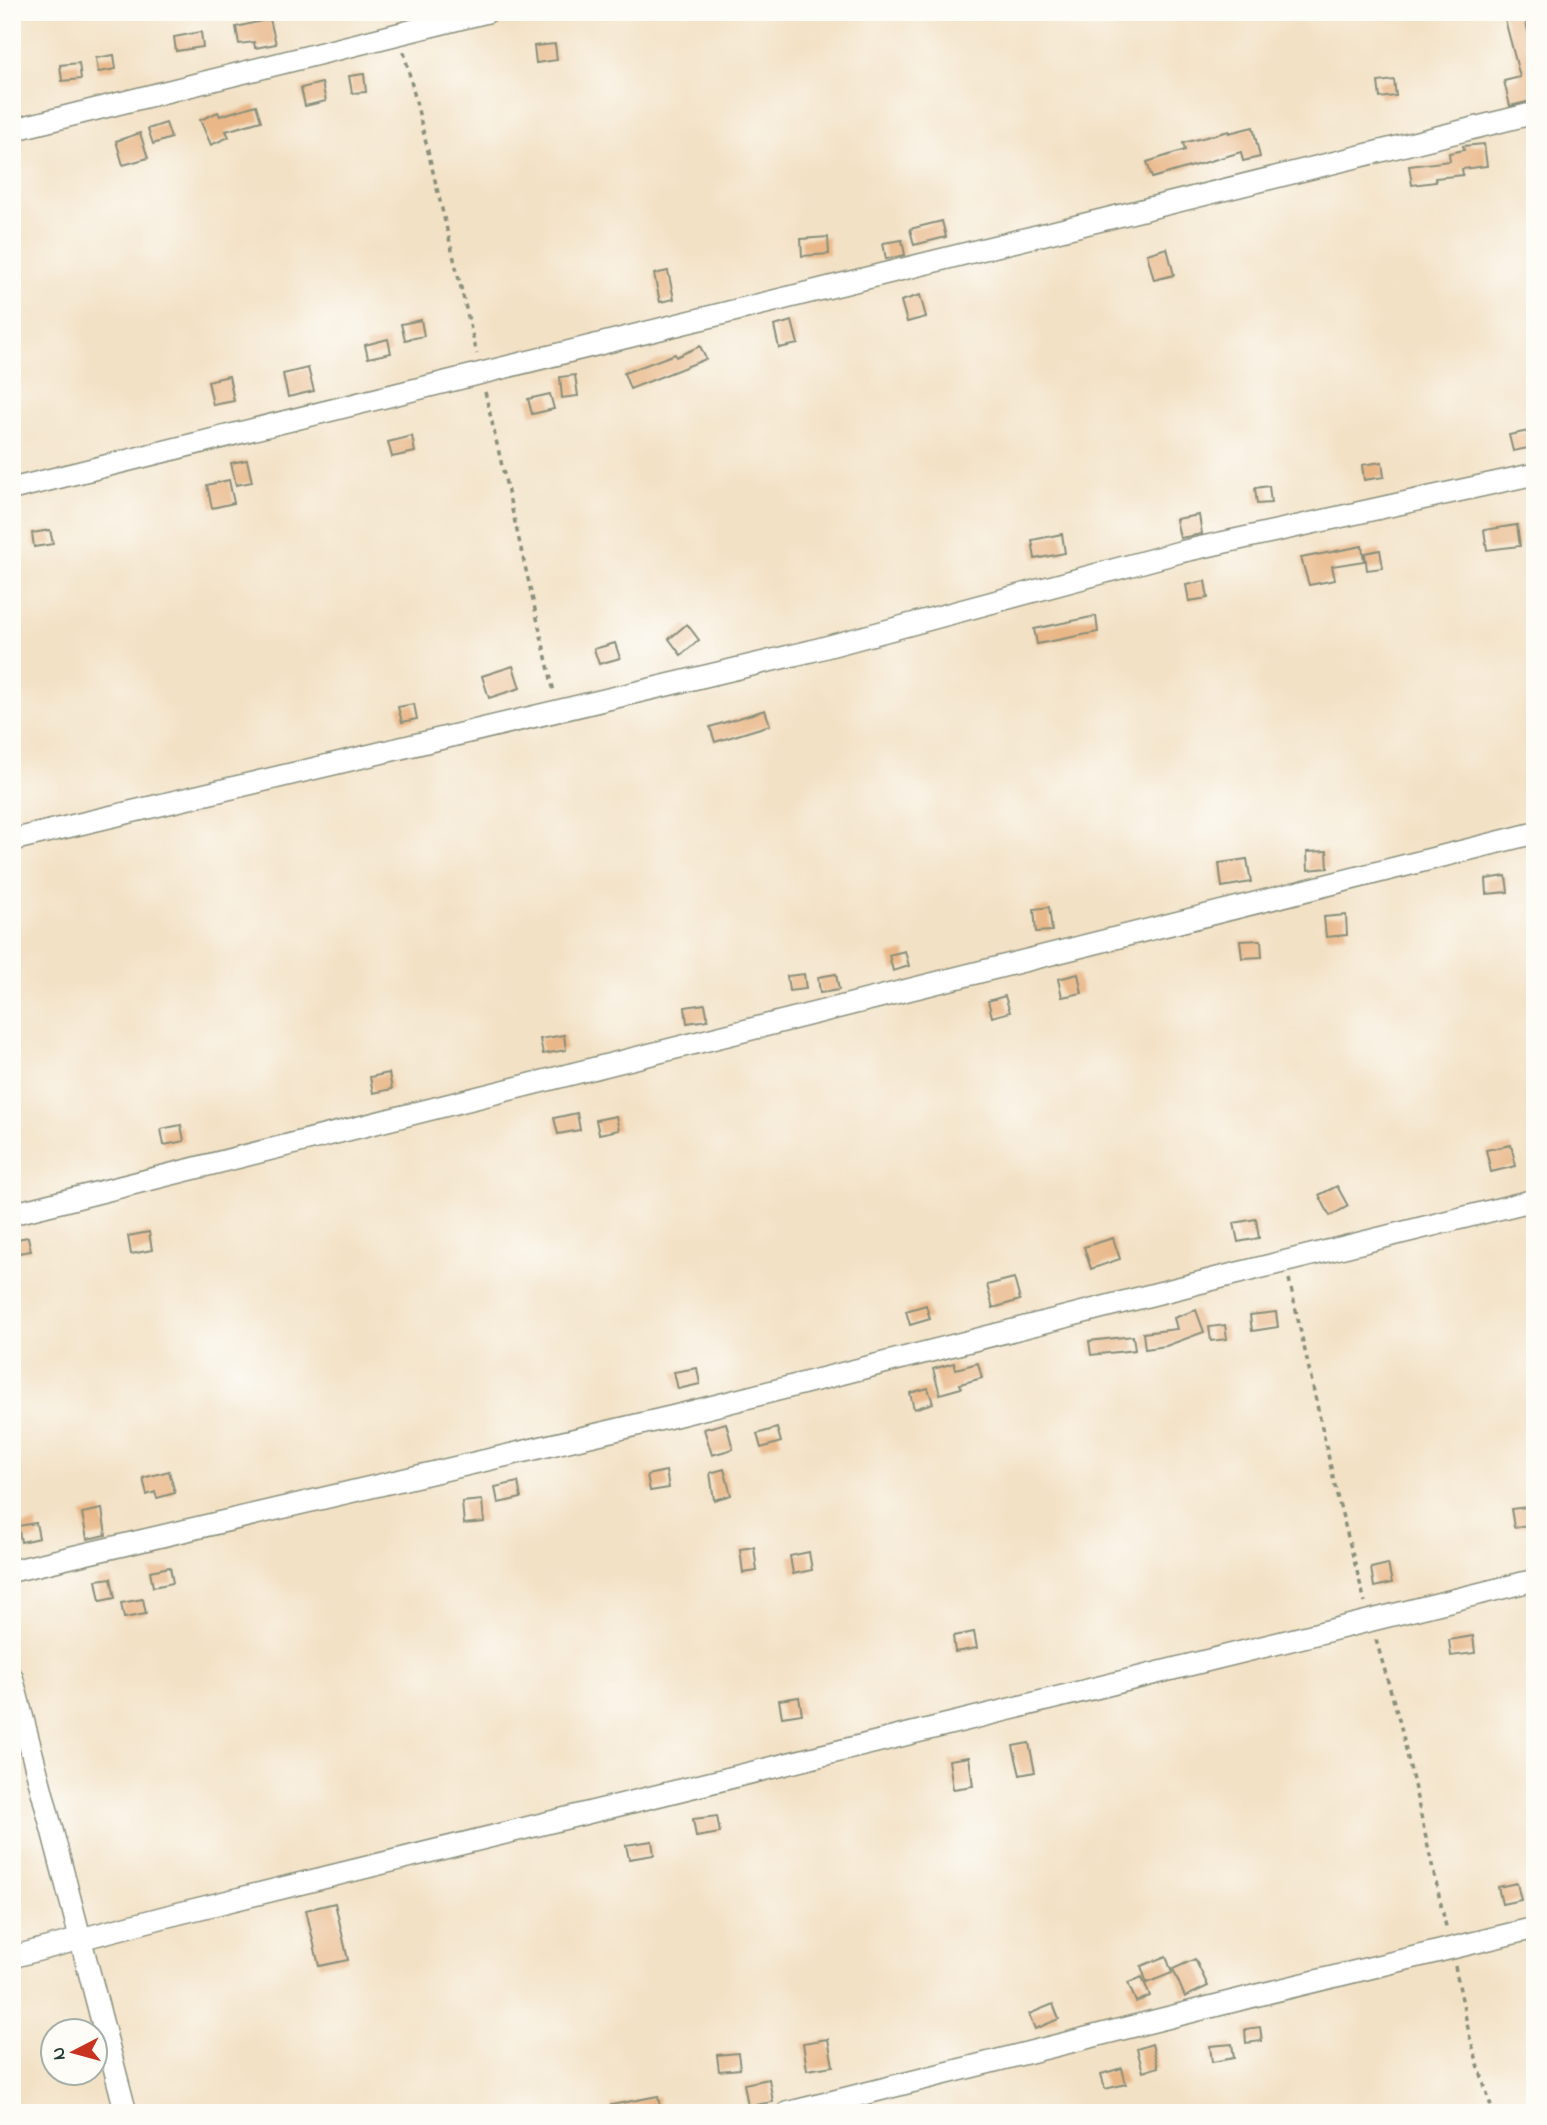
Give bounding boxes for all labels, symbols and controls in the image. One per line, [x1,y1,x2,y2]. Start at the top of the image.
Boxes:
north arrow [38,2016,108,2086]
text: N [45,2046,74,2061]

